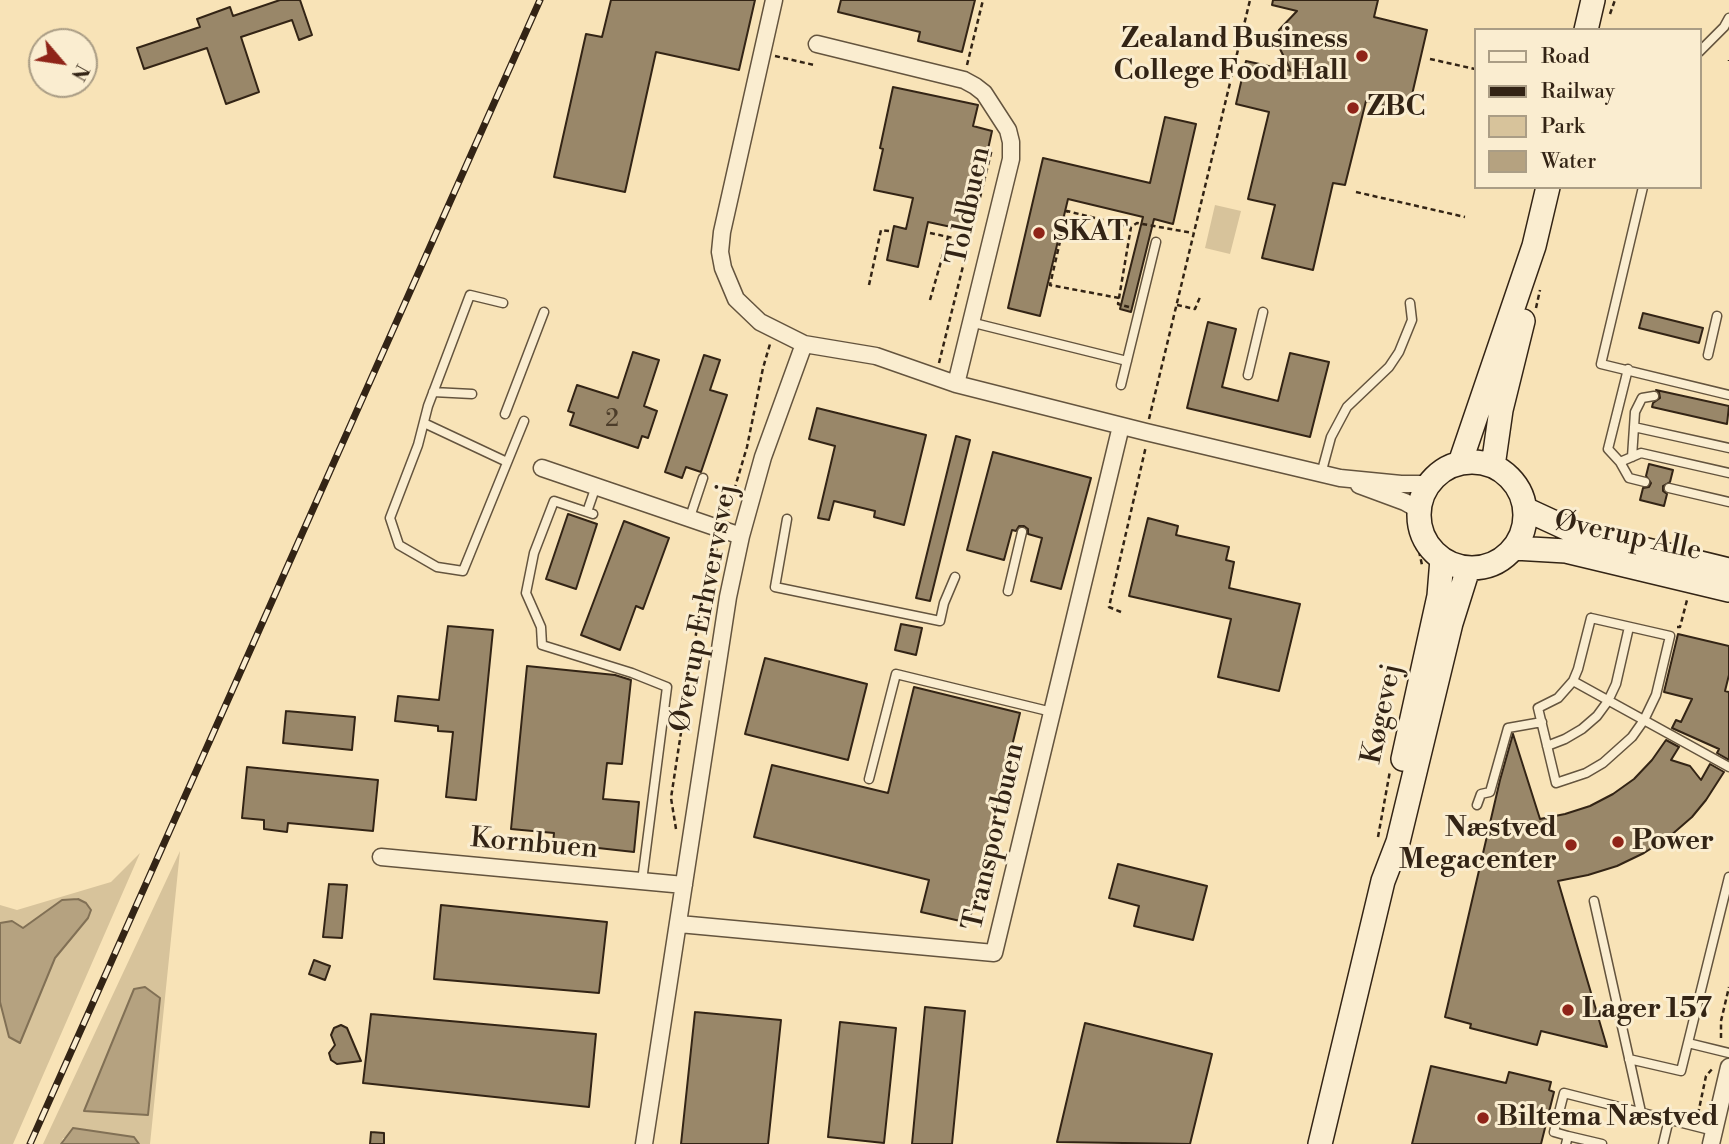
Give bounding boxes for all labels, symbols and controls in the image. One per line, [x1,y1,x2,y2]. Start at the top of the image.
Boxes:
place label: Zealand Business College Food Hall [1114,23,1348,89]
north arrow [28,28,98,98]
legend [1474,28,1701,189]
text: Road [1541,44,1590,70]
marker: Zealand Business College Food Hall [1354,48,1370,64]
text: N [65,60,94,85]
text: Railway [1541,79,1615,105]
place label: ZBC [1367,91,1425,125]
marker: ZBC [1345,100,1361,116]
text: Park [1541,114,1585,140]
street label: Toldbuen [941,144,999,268]
text: Water [1541,149,1596,175]
place label: SKAT [1053,216,1128,250]
marker: SKAT [1031,225,1047,241]
house number: 2 [605,406,619,434]
street label: Øverup Erhvervsvej [665,481,745,735]
street label: Øverup Alle [1551,505,1705,569]
street label: Køgevej [1356,661,1410,767]
street label: Transportbuen [957,740,1033,934]
place label: Næstved Megacenter [1399,812,1557,878]
street label: Kornbuen [469,823,599,867]
place label: Power [1632,825,1714,859]
marker: Power [1610,834,1626,850]
marker: Næstved Megacenter [1563,837,1579,853]
place label: Lager 157 [1582,993,1712,1027]
marker: Lager 157 [1560,1002,1576,1018]
place label: Biltema Næstved [1497,1101,1719,1135]
marker: Biltema Næstved [1475,1110,1491,1126]

